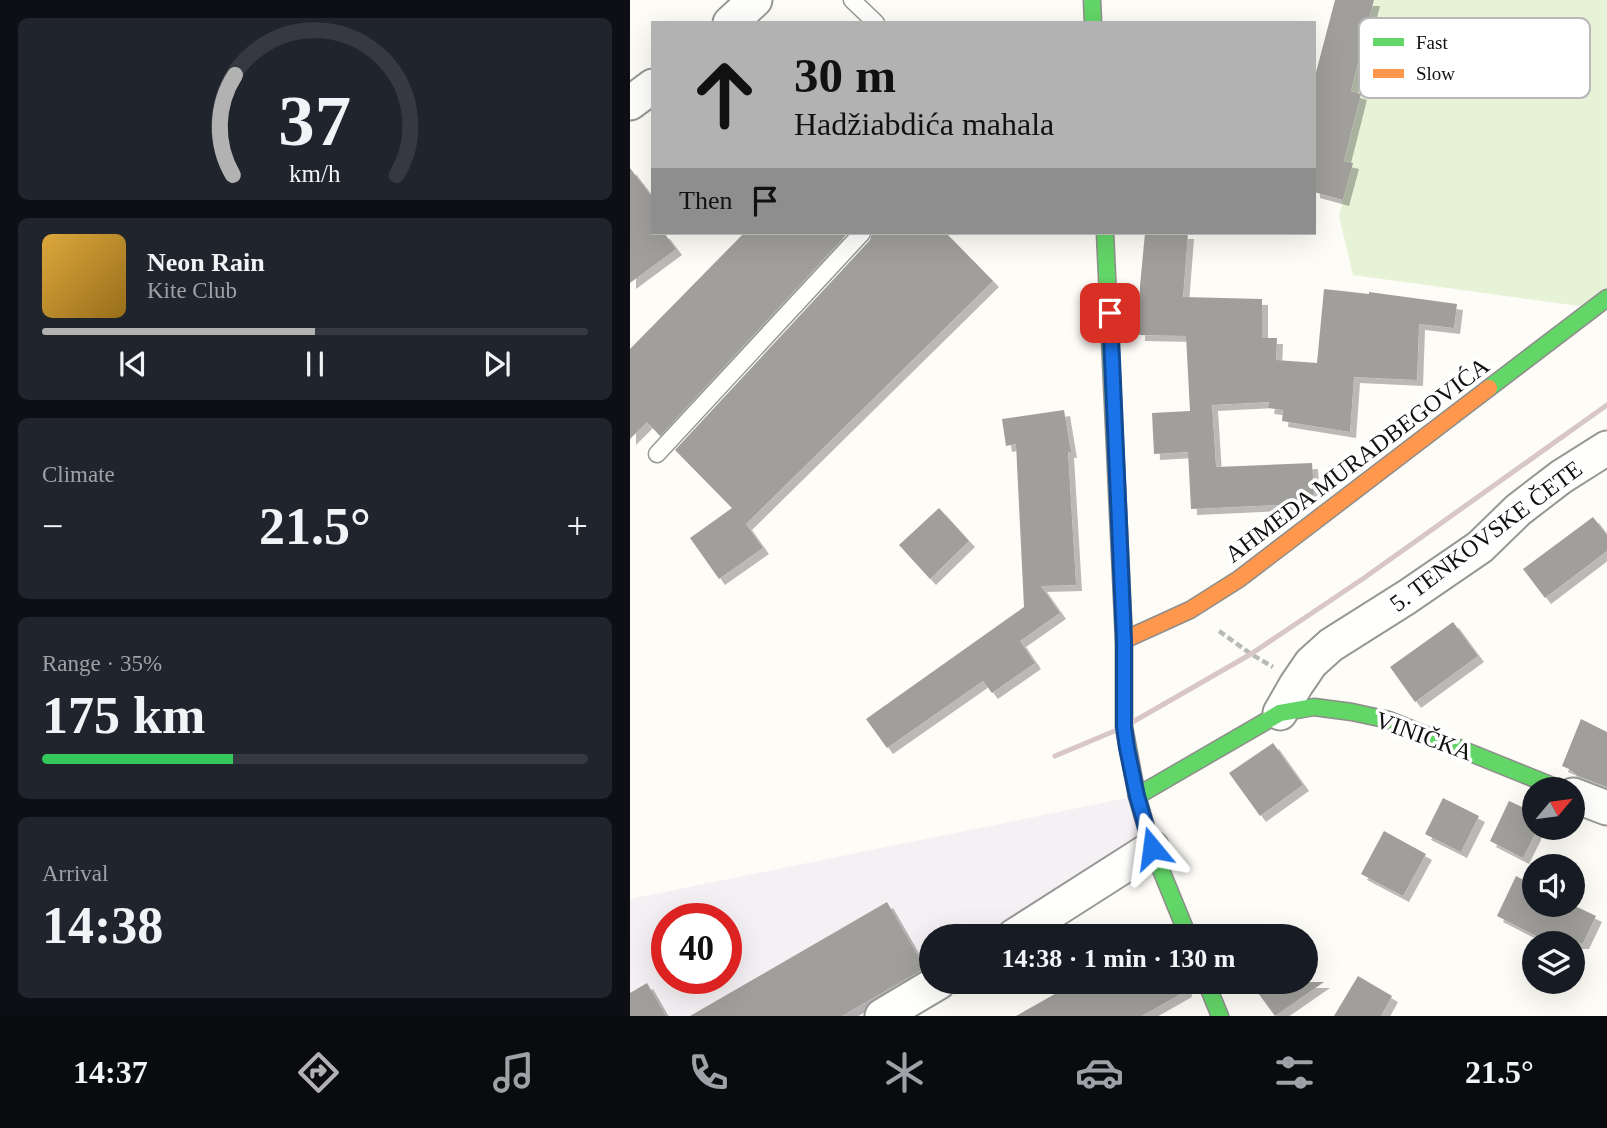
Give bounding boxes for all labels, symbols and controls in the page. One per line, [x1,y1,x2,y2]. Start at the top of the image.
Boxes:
legend [1359,18,1590,98]
text: Fast [1416,32,1448,53]
text: 30 m [794,48,896,103]
icon: ahead [679,49,770,140]
text: Slow [1416,63,1455,84]
text: 37 [279,80,351,161]
text: Hadžiabdića mahala [794,106,1054,142]
text: km/h [289,160,341,187]
icon: arrive [746,182,784,220]
text: Then [679,186,732,215]
text: Neon Rain [147,248,265,277]
text: Kite Club [147,278,237,303]
pin [1080,283,1140,343]
icon: arrive [1091,294,1129,332]
icon: previous [114,345,152,383]
icon: pause [296,345,334,383]
icon: next [478,345,516,383]
street label: AHMEDA MURADBEGOVIĆA [1220,352,1494,568]
street label: 5. TENKOVSKE ČETE [1385,455,1587,617]
text: Climate [42,462,115,487]
text: 21.5° [259,498,371,555]
text: − [42,505,63,547]
text: + [567,505,588,547]
text: Range · 35% [42,651,162,676]
text: 175 km [42,687,205,744]
street label: VINIČKA [1372,706,1477,766]
north arrow [1522,777,1586,840]
map controls [1522,777,1585,994]
position arrow [1115,811,1189,885]
button: sound [1522,854,1585,917]
text: Arrival [42,861,108,886]
text: 14:38 [42,897,163,954]
speed limit sign: 40 [651,903,742,994]
button: layers [1522,931,1585,994]
text: 14:38 · 1 min · 130 m [1002,944,1236,973]
icon: directions [294,1048,343,1097]
icon: music [489,1048,538,1097]
icon: phone [684,1048,733,1097]
icon: climate [880,1048,929,1097]
icon: car [1075,1048,1124,1097]
icon: filters [1270,1048,1319,1097]
text: 14:37 [73,1054,148,1090]
text: 21.5° [1465,1054,1534,1090]

